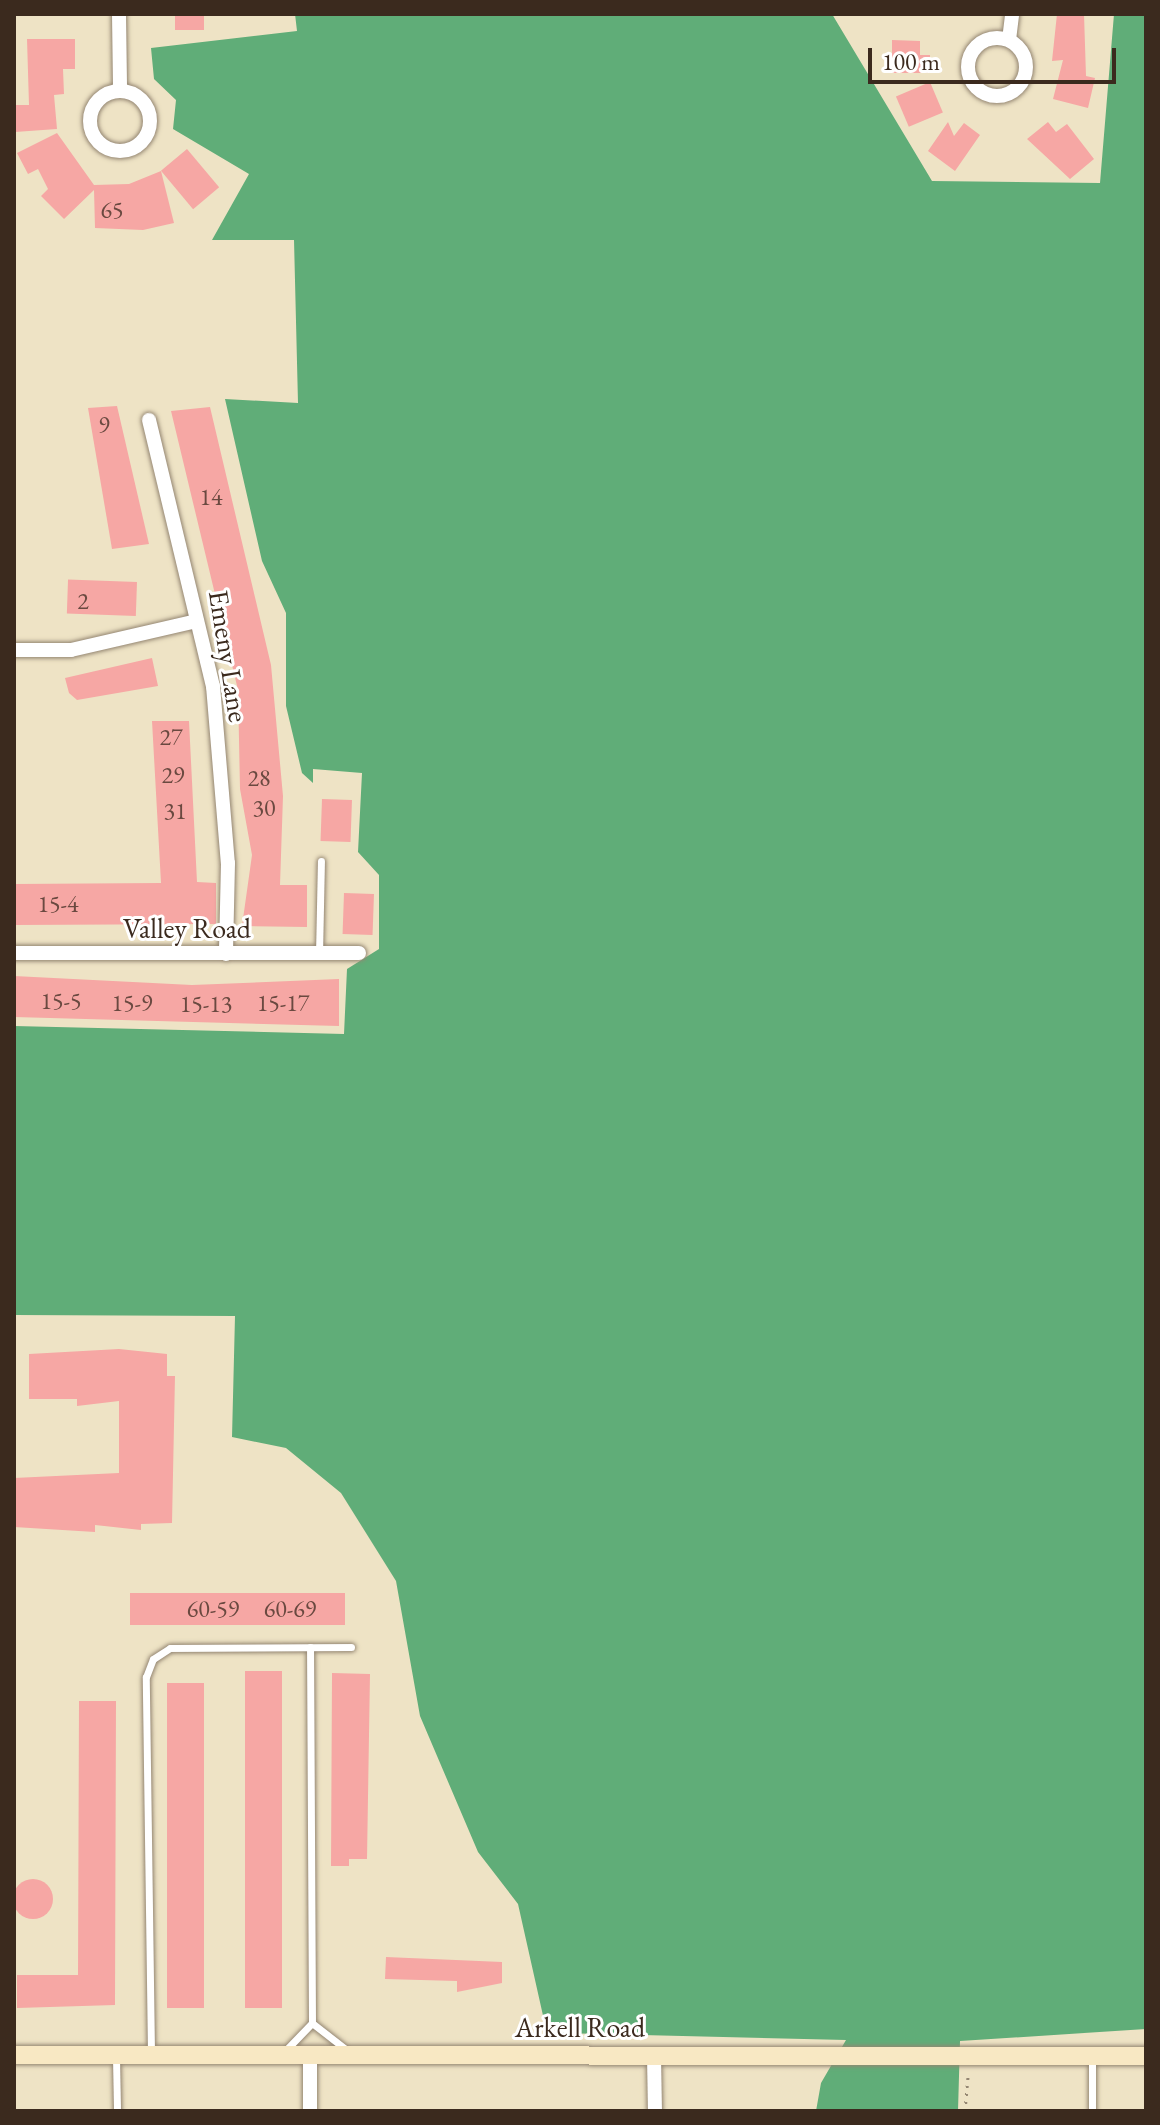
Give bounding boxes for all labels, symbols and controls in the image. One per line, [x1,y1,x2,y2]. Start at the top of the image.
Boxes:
scale bar [872,32,1120,82]
text: 100 m [882,46,940,77]
house number: 65 [100,196,124,224]
house number: 9 [98,411,110,439]
house number: 14 [199,483,223,511]
house number: 2 [77,587,89,615]
street label: Emeny Lane [202,588,256,724]
house number: 27 [159,723,183,751]
house number: 29 [161,761,185,789]
house number: 28 [247,764,271,792]
house number: 30 [252,794,276,822]
house number: 31 [163,797,187,825]
house number: 15-4 [37,890,79,918]
street label: Valley Road [123,911,251,945]
house number: 15-5 [40,987,82,1015]
house number: 15-9 [111,989,153,1017]
house number: 15-17 [257,989,309,1017]
house number: 15-13 [180,990,232,1018]
house number: 60-59 [187,1595,239,1623]
house number: 60-69 [264,1595,316,1623]
street label: Arkell Road [515,2010,645,2044]

